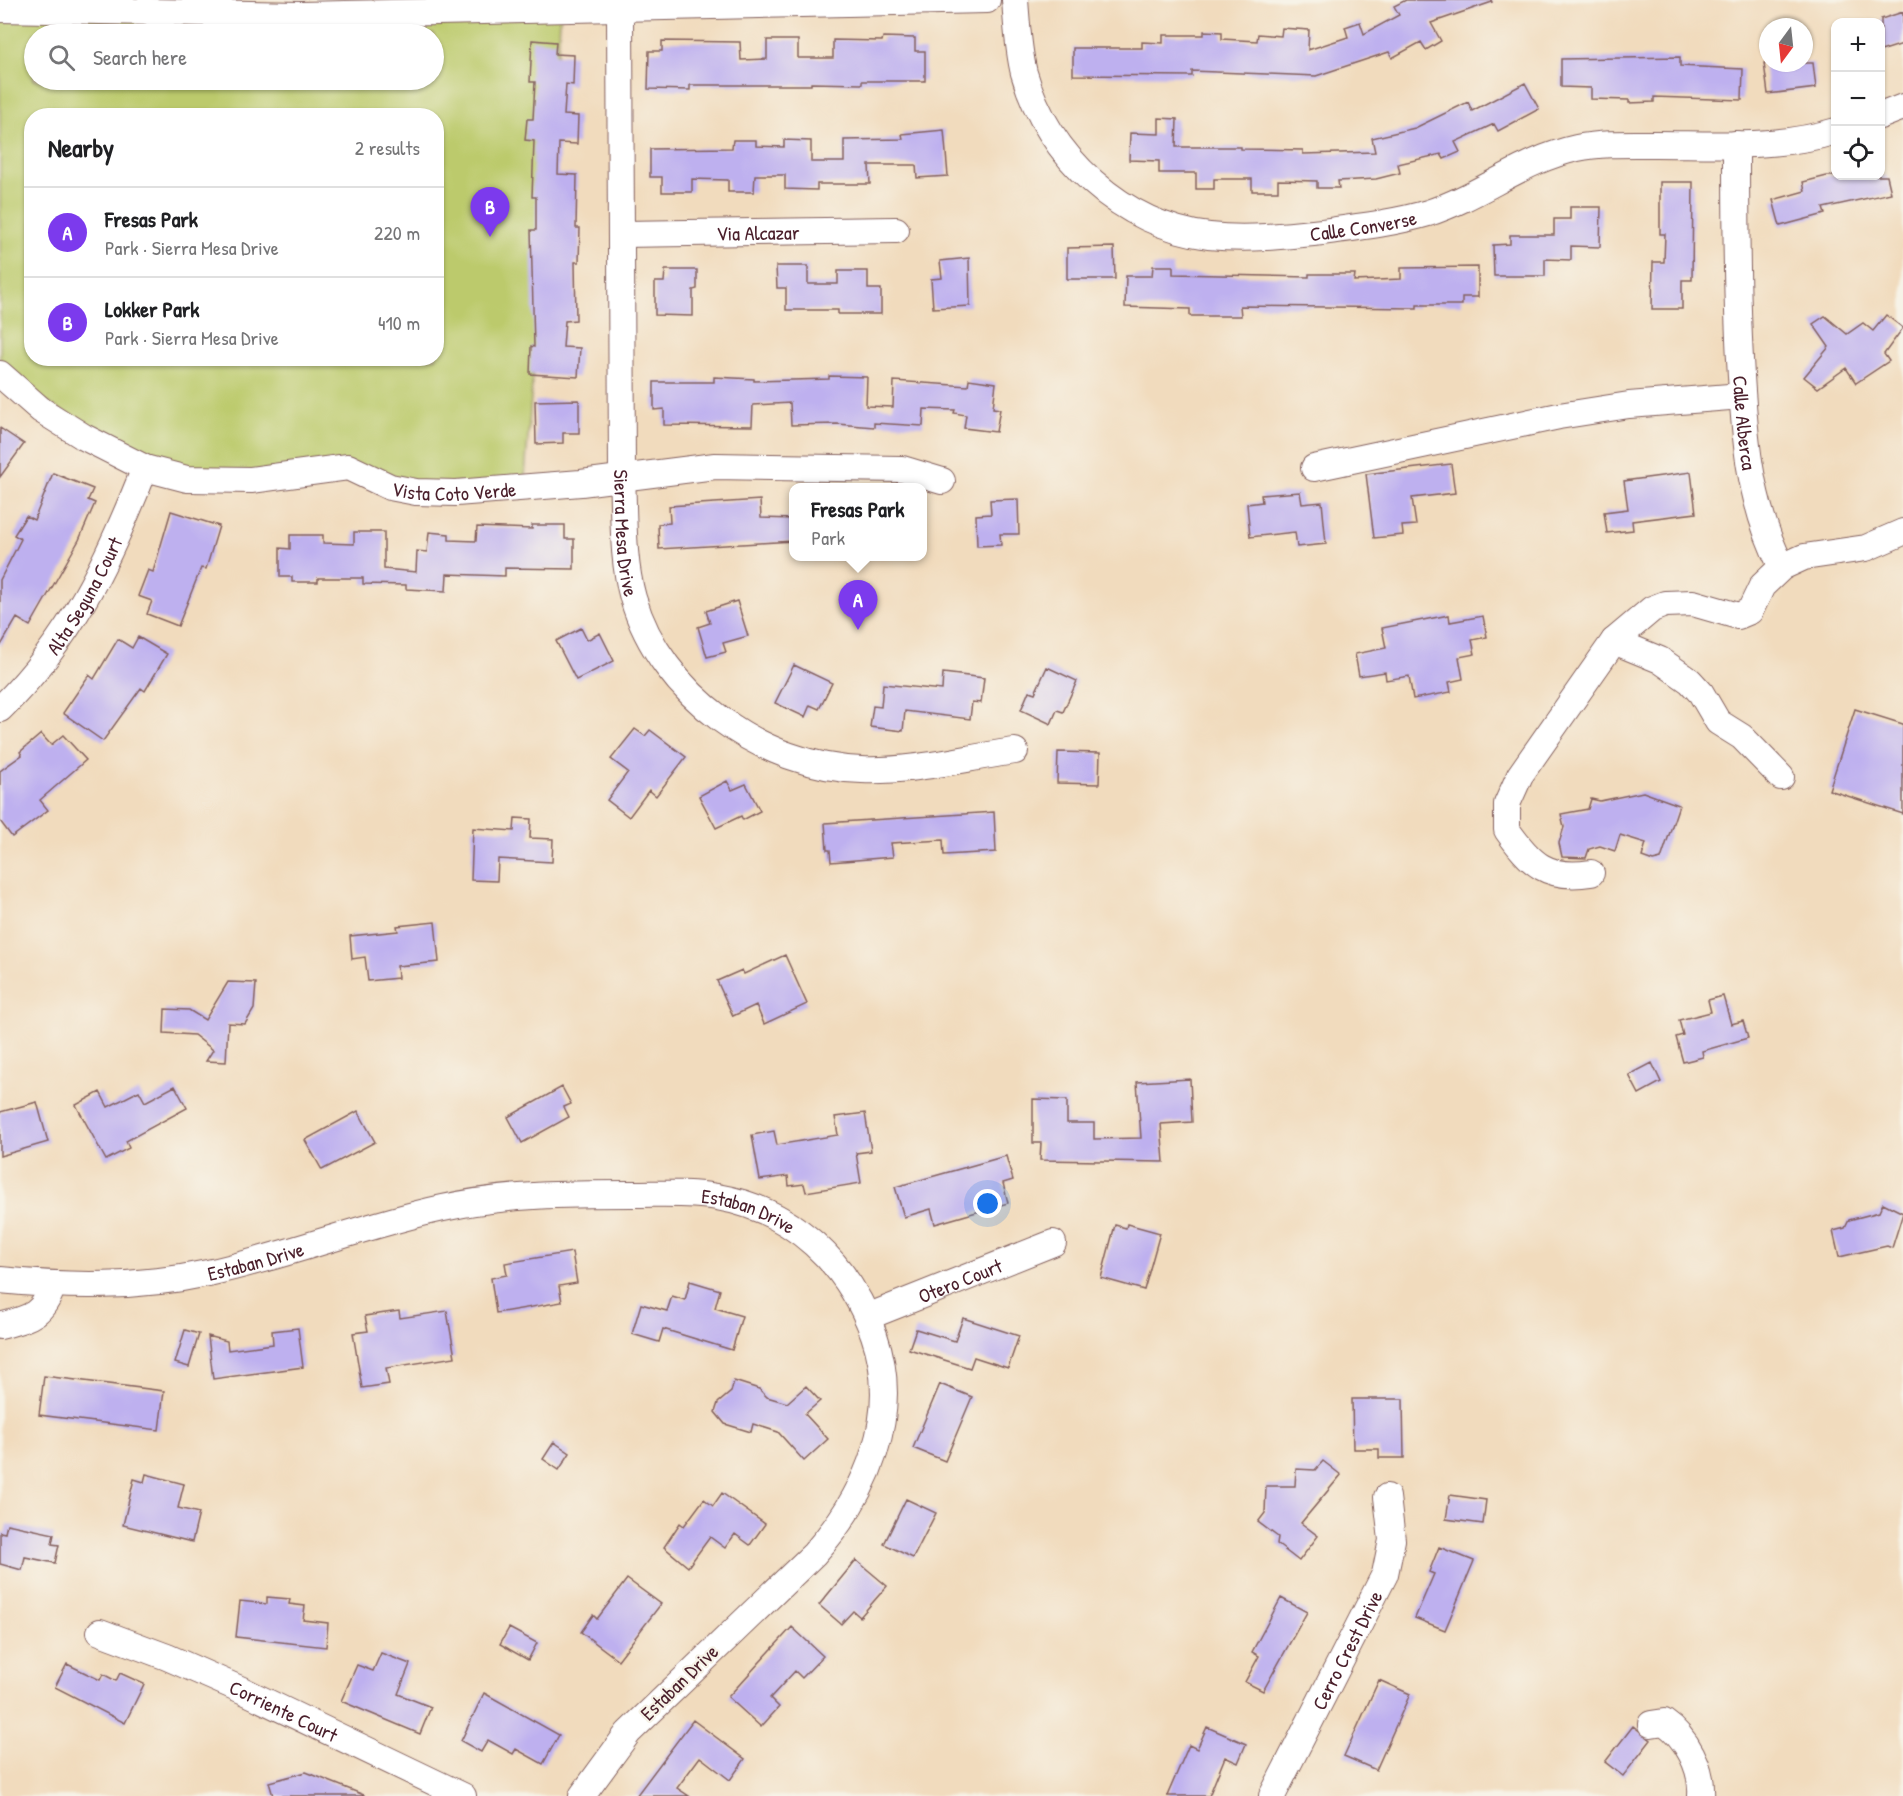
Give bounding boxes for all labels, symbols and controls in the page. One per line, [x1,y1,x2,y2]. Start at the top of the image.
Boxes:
north arrow [1759,18,1813,72]
map controls [1831,18,1885,180]
button: + [1831,18,1885,72]
search box [24,24,444,90]
icon: search [45,41,78,74]
text: Search here [93,42,187,72]
button: − [1831,72,1885,126]
button: locate [1831,126,1885,180]
text: Nearby [48,130,114,165]
text: 2 results [355,134,420,161]
pin: B [470,188,510,237]
street label: Calle Converse [1308,203,1419,247]
text: Fresas Park [105,204,198,234]
street label: Via Alcazar [716,218,800,246]
text: A [63,219,72,246]
text: 220 m [374,219,420,246]
text: Park · Sierra Mesa Drive [105,234,279,261]
text: Lokker Park [105,294,199,324]
text: B [62,309,73,336]
text: 410 m [378,309,420,336]
text: Park · Sierra Mesa Drive [105,324,279,351]
street label: Calle Alberca [1727,375,1764,472]
street label: Sierra Mesa Drive [608,469,645,599]
street label: Vista Coto Verde [390,474,517,507]
popup [789,483,927,561]
text: Fresas Park [812,494,904,524]
text: Park [812,524,845,551]
street label: Alta Seguna Court [39,531,128,660]
pin: A [838,580,878,630]
street label: Estaban Drive [700,1181,801,1239]
your location [973,1189,1002,1218]
street label: Estaban Drive [205,1234,307,1286]
street label: Otero Court [914,1251,1007,1309]
street label: Cerro Crest Drive [1305,1586,1388,1714]
street label: Estaban Drive [634,1638,724,1726]
street label: Corriente Court [226,1673,344,1748]

